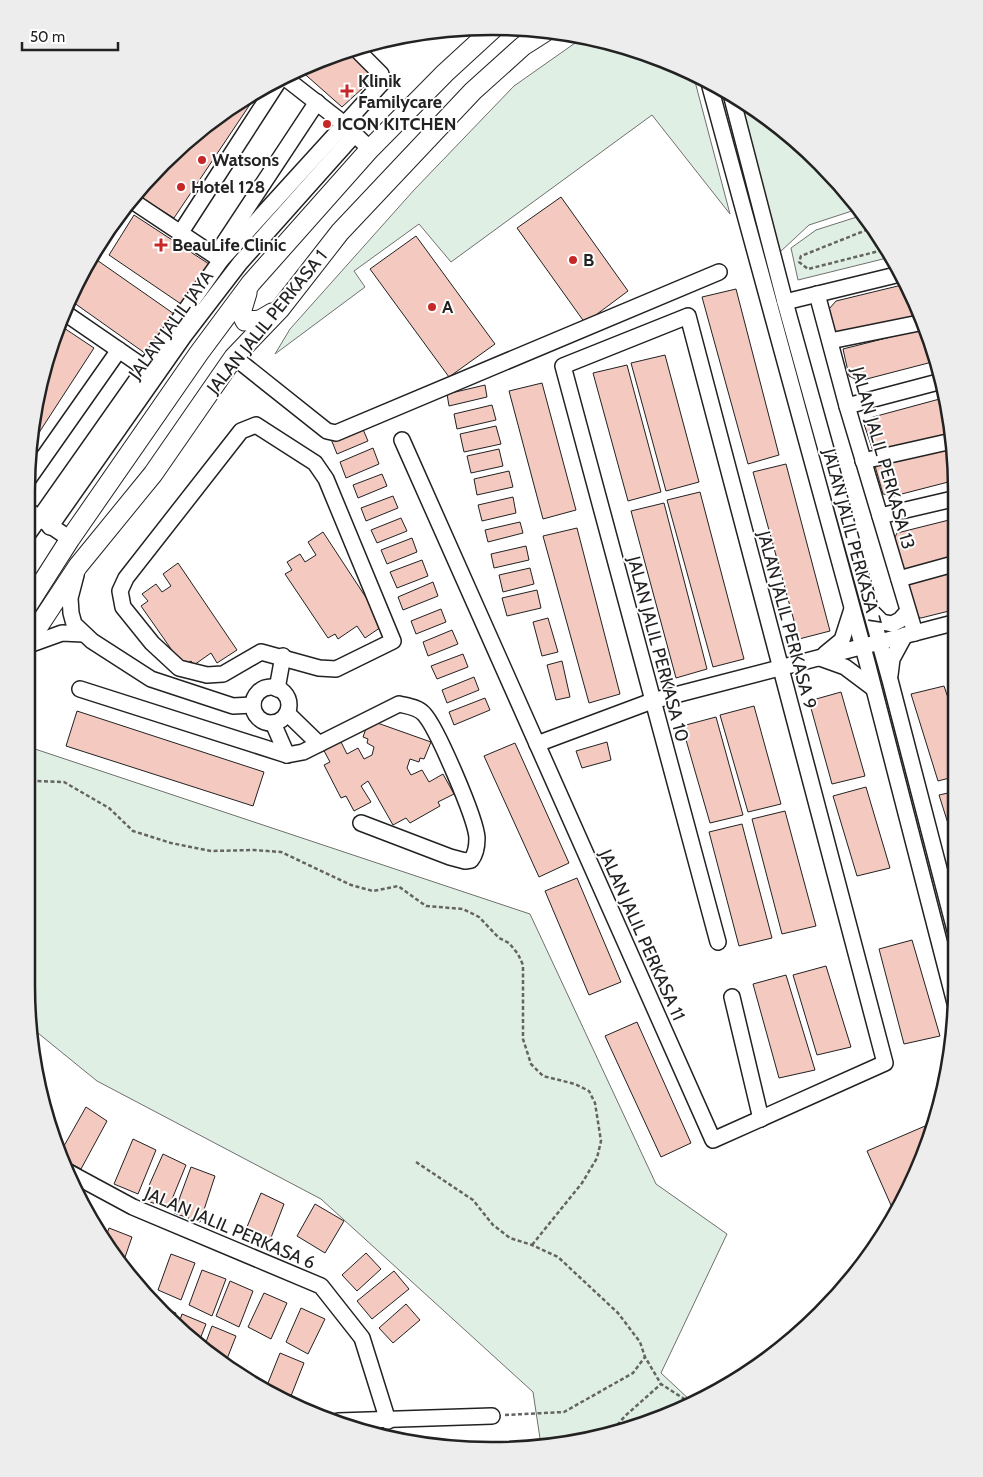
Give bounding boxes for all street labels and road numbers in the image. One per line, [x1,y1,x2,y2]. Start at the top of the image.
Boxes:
street label: JALAN JALIL PERKASA 1 [202,246,332,399]
street label: JALAN JALIL JAYA [123,266,218,385]
street label: JALAN JALIL PERKASA 13 [846,363,920,552]
street label: JALAN JALIL PERKASA 7 [818,445,886,628]
street label: JALAN JALIL PERKASA 9 [752,528,821,711]
street label: JALAN JALIL PERKASA 10 [622,553,693,744]
street label: JALAN JALIL PERKASA 11 [594,845,690,1024]
street label: JALAN JALIL PERKASA 6 [140,1182,319,1274]

